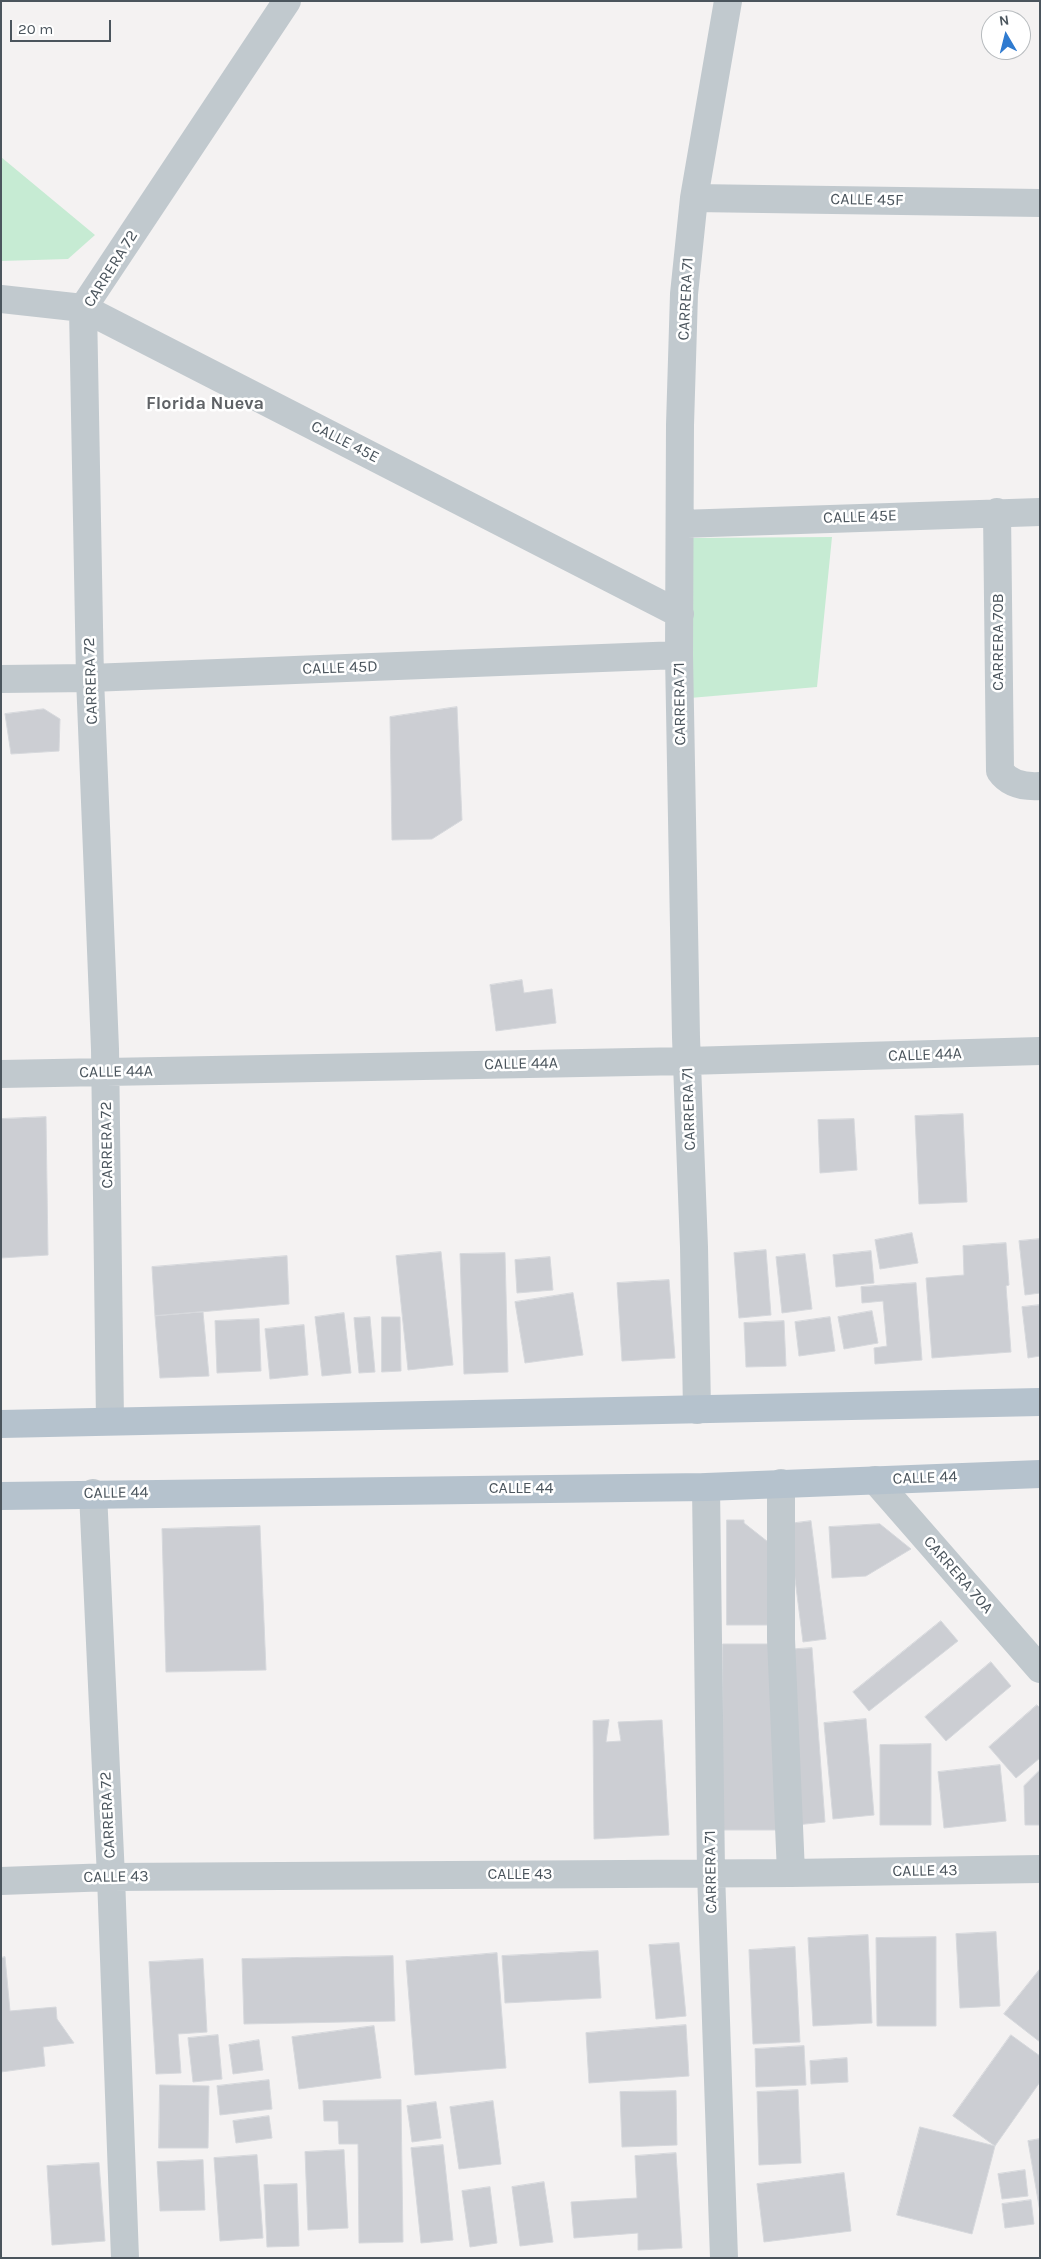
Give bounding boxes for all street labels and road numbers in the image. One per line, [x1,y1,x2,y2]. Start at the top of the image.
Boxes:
street label: CALLE 45F [830,190,904,210]
street label: CARRERA 72 [80,227,142,311]
street label: CARRERA 71 [674,257,698,341]
street label: CALLE 45E [308,417,382,467]
street label: CALLE 45E [823,506,897,528]
street label: CARRERA 70B [988,593,1008,691]
street label: CARRERA 72 [80,637,102,725]
street label: CALLE 45D [302,657,378,679]
street label: CARRERA 71 [670,662,690,746]
street label: CALLE 44A [888,1044,962,1066]
street label: CALLE 44A [484,1054,558,1074]
street label: CALLE 44A [79,1062,153,1082]
street label: CARRERA 71 [678,1067,700,1151]
street label: CARRERA 72 [97,1101,117,1189]
street label: CALLE 44 [892,1467,958,1489]
street label: CALLE 44 [489,1478,553,1498]
street label: CALLE 44 [84,1483,148,1503]
street label: CARRERA 70A [919,1532,997,1618]
street label: CARRERA 72 [96,1771,120,1859]
street label: CARRERA 71 [701,1830,721,1914]
street label: CALLE 43 [892,1861,958,1881]
street label: CALLE 43 [487,1864,553,1884]
street label: CALLE 43 [83,1867,149,1887]

